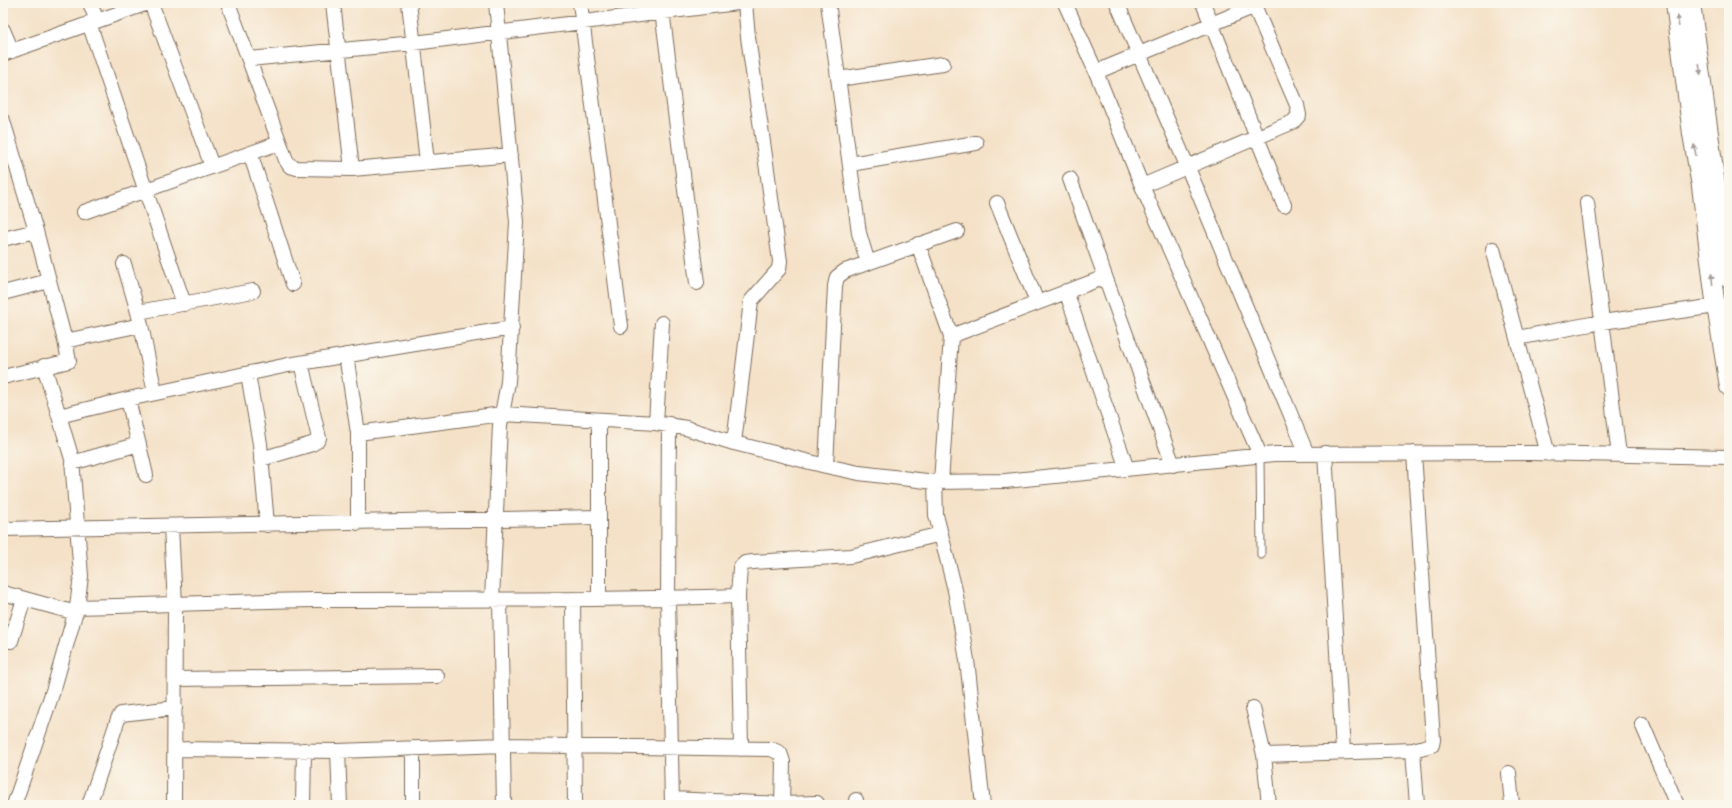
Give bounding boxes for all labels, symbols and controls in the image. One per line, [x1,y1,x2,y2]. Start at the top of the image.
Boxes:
one-way arrow [1675,15,1681,28]
one-way arrow [1697,63,1703,76]
one-way arrow [1692,144,1698,156]
one-way arrow [1709,273,1716,285]

